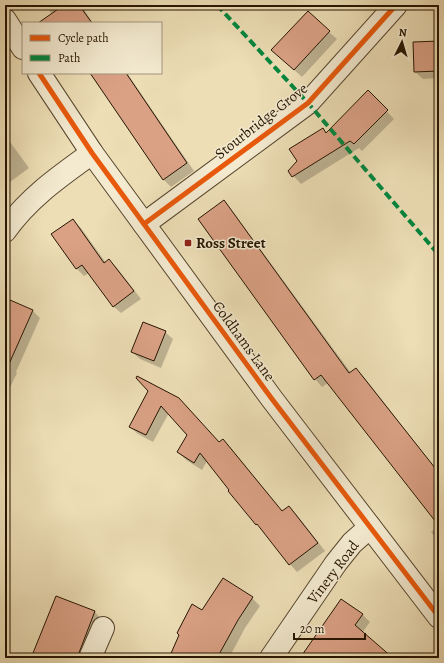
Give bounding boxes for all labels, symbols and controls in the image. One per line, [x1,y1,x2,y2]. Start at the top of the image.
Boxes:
legend [22,22,162,74]
north arrow [382,22,422,62]
text: N [398,25,407,40]
text: Cycle path [58,30,109,46]
text: Path [58,50,81,66]
street label: Stourbridge Grove [210,78,312,164]
place label: Ross Street [196,233,266,253]
marker: Ross Street [183,238,193,248]
street label: Coldhams Lane [208,297,280,385]
street label: Vinery Road [302,535,364,609]
scale bar [294,615,365,641]
text: 20 m [300,621,324,637]

